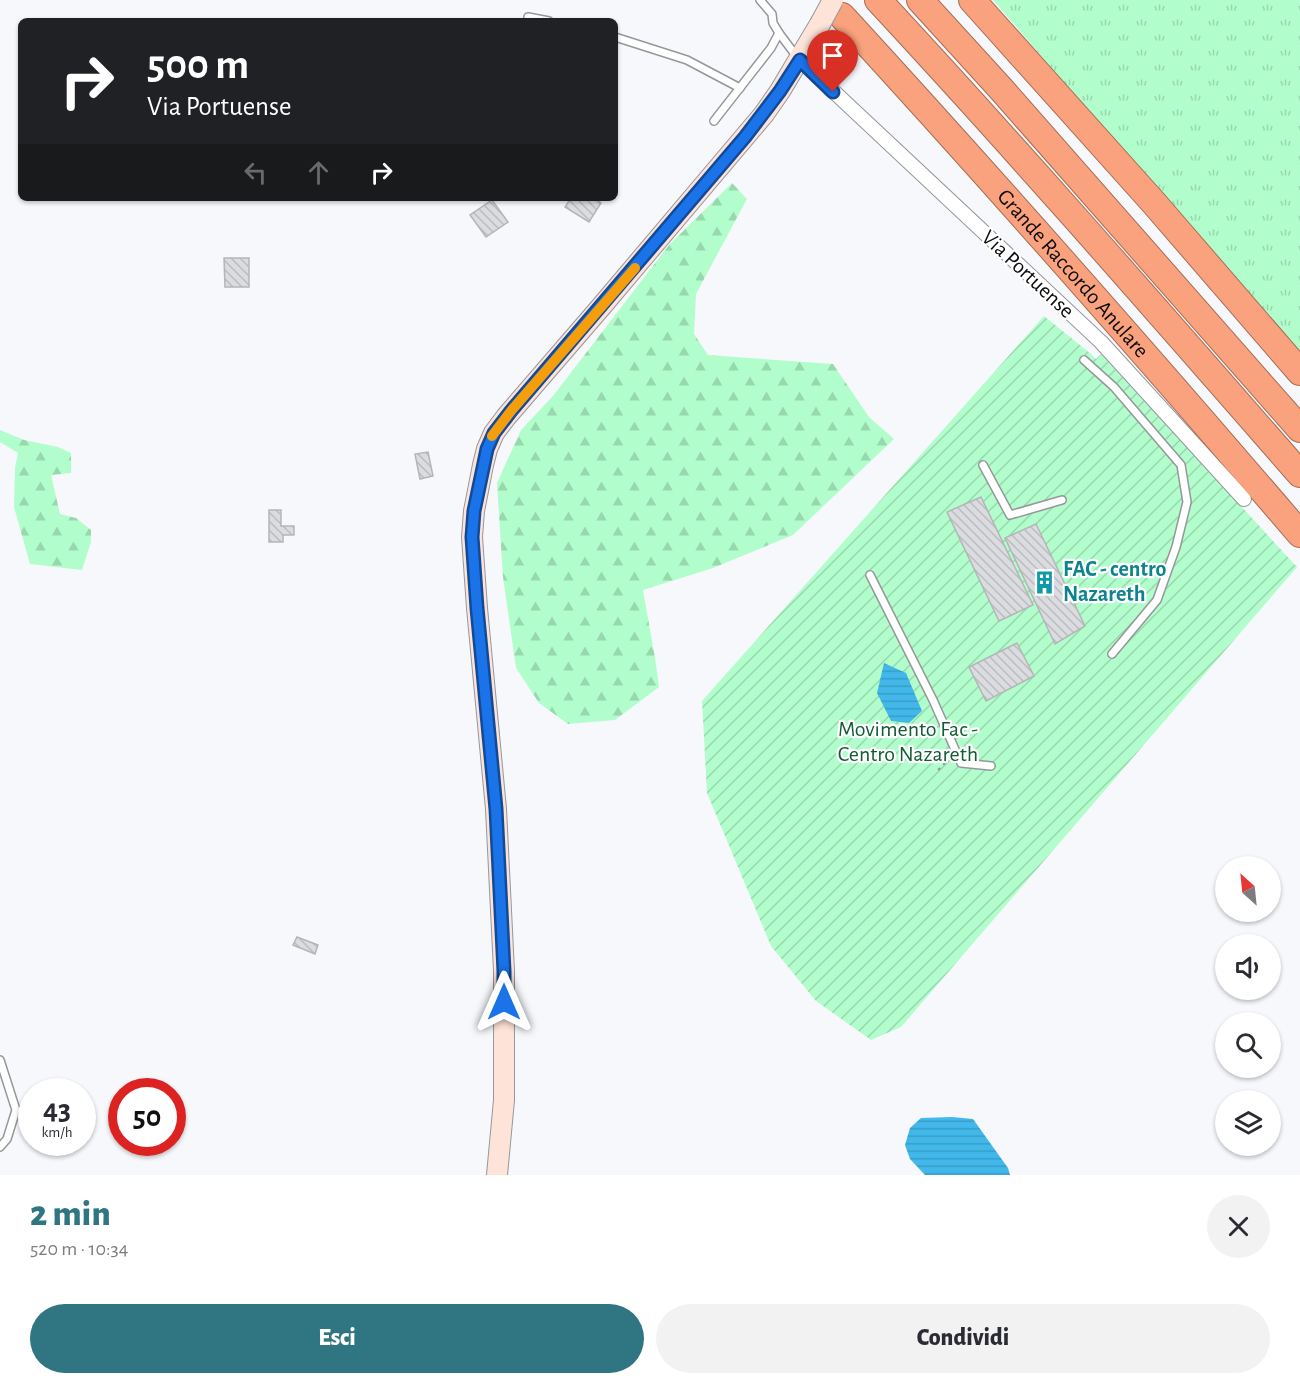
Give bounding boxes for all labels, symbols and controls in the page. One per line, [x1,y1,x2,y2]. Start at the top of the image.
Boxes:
pin [807,30,858,92]
icon: arrive [816,39,849,72]
icon: right [48,42,126,120]
text: 500 m [147,44,249,86]
text: Via Portuense [147,93,291,120]
icon: left [239,156,272,189]
icon: ahead [302,156,335,189]
icon: right [365,156,398,189]
street label: Grande Raccordo Anulare [993,185,1153,362]
street label: Via Portuense [977,226,1079,322]
place label: FAC - centro Nazareth [1063,558,1167,605]
building icon: FAC - centro Nazareth [1032,569,1058,595]
park label: Movimento Fac - Centro Nazareth [838,718,978,765]
north arrow [1215,856,1281,922]
map controls [1215,856,1281,1156]
button: sound [1215,934,1281,1000]
position arrow [472,970,536,1034]
button: search [1215,1012,1281,1078]
speed limit sign: 50 [108,1078,186,1156]
button: layers [1215,1090,1281,1156]
text: 43 [43,1095,71,1125]
text: km/h [42,1125,72,1140]
button: close [1207,1195,1270,1258]
text: 2 min [30,1196,111,1232]
text: 520 m · 10:34 [30,1239,128,1259]
button: Esci [30,1304,644,1373]
button: Condividi [656,1304,1270,1373]

